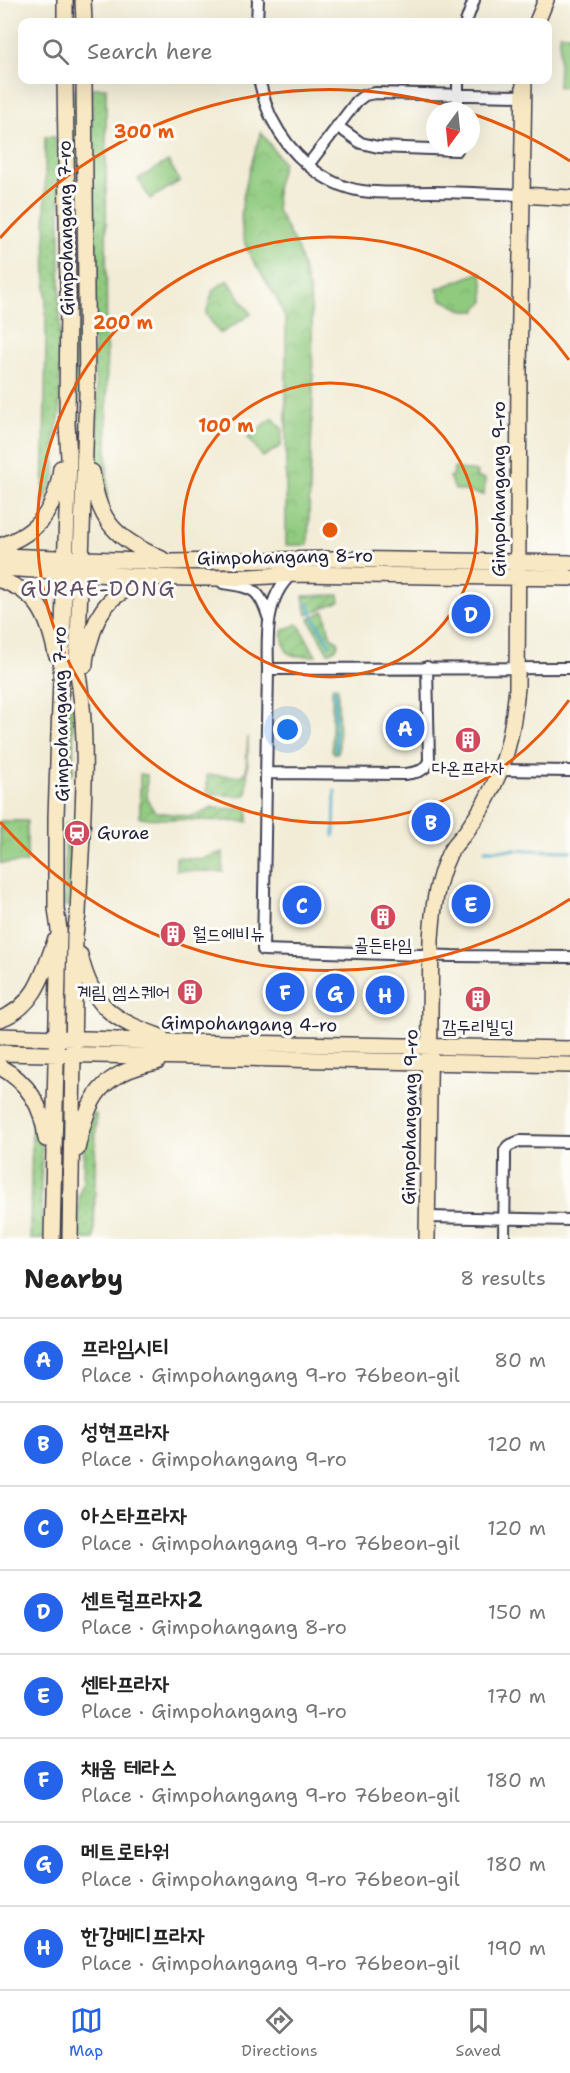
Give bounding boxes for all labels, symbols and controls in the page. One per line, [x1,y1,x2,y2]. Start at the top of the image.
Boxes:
search box [18,18,552,84]
icon: search [39,35,72,68]
text: Search here [87,37,213,66]
north arrow [426,102,480,156]
text: 300 m [114,120,175,144]
street label: Gimpohangang 7-ro [52,140,80,316]
text: 200 m [93,311,154,335]
street label: Gimpohangang 9-ro [487,401,511,577]
text: 100 m [198,414,254,438]
centre of rings [320,520,340,540]
street label: Gimpohangang 8-ro [197,543,373,571]
district label: GURAE-DONG [20,575,176,603]
pin: D [452,592,490,636]
street label: Gimpohangang 7-ro [47,626,75,802]
pin: A [386,706,424,750]
your location [273,715,302,744]
building icon: 다온프라자 [453,725,483,755]
place label: 다온프라자 [432,756,505,780]
pin: B [412,800,450,844]
station icon: Gurae [62,818,92,848]
place label: Gurae [97,821,150,845]
pin: C [282,882,322,928]
pin: E [452,882,490,926]
building icon: 골든타임 [368,902,398,932]
building icon: 월드에비뉴 [158,919,188,949]
place label: 월드에비뉴 [192,922,264,946]
place label: 골든타임 [354,933,412,957]
pin: F [266,970,304,1014]
pin: G [316,970,354,1016]
pin: H [366,972,404,1018]
building icon: 계림 엠스퀘어 [175,977,205,1007]
place label: 계림 엠스퀘어 [77,980,170,1004]
building icon: 감두리빌딩 [463,984,493,1014]
street label: Gimpohangang 4-ro [161,1010,337,1038]
place label: 감두리빌딩 [442,1015,514,1039]
street label: Gimpohangang 9-ro [396,1029,424,1205]
text: Nearby [24,1261,123,1296]
text: 8 results [460,1265,546,1291]
text: 프라임시티 [81,1333,170,1362]
text: A [36,1347,51,1373]
text: 80 m [494,1347,546,1373]
text: Place · Gimpohangang 9-ro 76beon-gil [81,1362,460,1388]
text: 성현프라자 [81,1417,170,1446]
text: B [37,1431,50,1457]
text: 120 m [487,1431,546,1457]
text: Place · Gimpohangang 9-ro [81,1446,347,1472]
text: 아스타프라자 [81,1501,187,1530]
text: C [37,1515,50,1541]
text: 120 m [487,1515,546,1541]
text: Place · Gimpohangang 9-ro 76beon-gil [81,1530,460,1556]
text: 센트럴프라자2 [81,1585,203,1614]
text: D [36,1599,51,1625]
text: 150 m [488,1599,546,1625]
text: Place · Gimpohangang 8-ro [81,1614,347,1640]
text: 센타프라자 [81,1669,170,1698]
text: E [37,1683,50,1709]
text: 170 m [487,1683,546,1709]
text: Place · Gimpohangang 9-ro [81,1698,347,1724]
text: 채움 테라스 [81,1753,177,1782]
text: F [38,1767,49,1793]
text: 180 m [486,1767,546,1793]
text: Place · Gimpohangang 9-ro 76beon-gil [81,1782,460,1808]
text: 메트로타워 [81,1837,170,1866]
text: G [35,1851,52,1877]
text: 180 m [486,1851,546,1877]
text: Place · Gimpohangang 9-ro 76beon-gil [81,1866,460,1892]
text: 한강메디프라자 [81,1921,205,1950]
text: H [36,1935,51,1961]
text: 190 m [487,1935,546,1961]
text: Place · Gimpohangang 9-ro 76beon-gil [81,1950,460,1976]
tab: Map [69,2004,103,2061]
tab: Directions [241,2004,318,2061]
tab: Saved [456,2004,501,2061]

